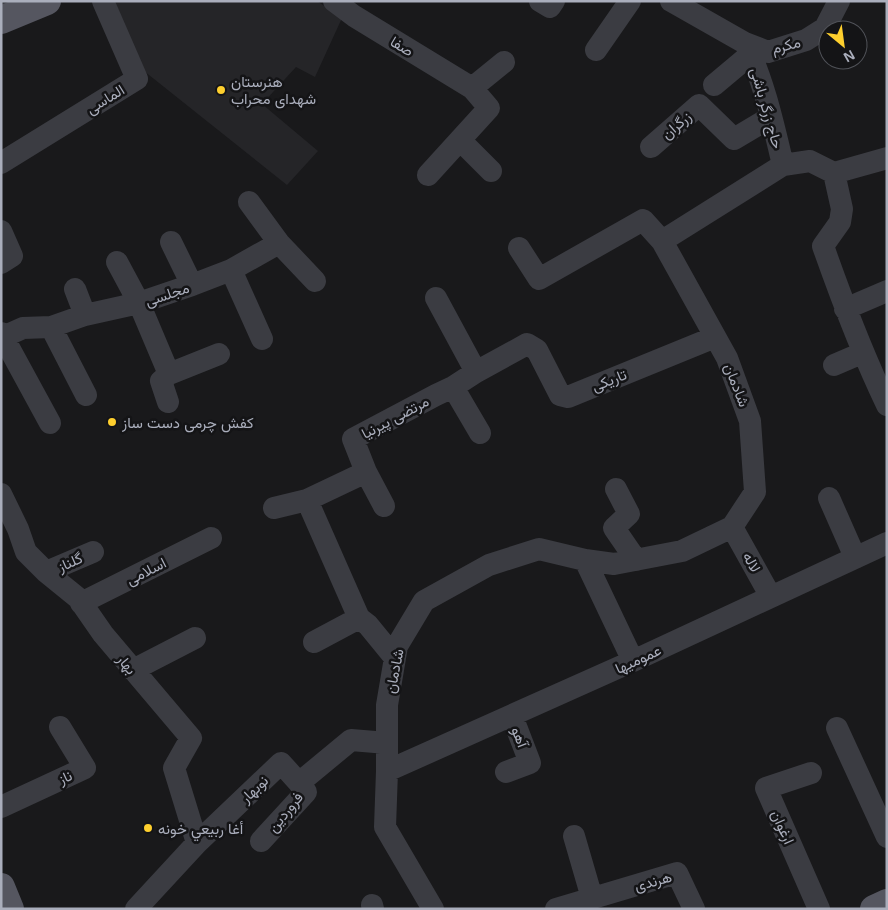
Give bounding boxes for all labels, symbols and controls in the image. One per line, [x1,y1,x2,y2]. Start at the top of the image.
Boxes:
north arrow [818,20,868,70]
street label: صفا [387,33,417,59]
street label: مکرم [770,33,803,59]
text: N [841,47,858,66]
street label: حاج زرگر باشی [744,66,787,151]
place label: هنرستان شهدای محراب [231,73,316,109]
street label: الماسی [83,81,128,119]
marker: هنرستان شهدای محراب [215,84,227,96]
street label: زرگران [658,108,695,143]
street label: مجلسی [143,279,192,311]
street label: شادمان [720,361,753,410]
street label: تاریکی [589,365,630,396]
street label: مرتضی پیرنیا [358,392,432,444]
place label: کفش چرمی دست ساز [121,414,254,433]
marker: کفش چرمی دست ساز [106,416,118,428]
street label: گلناز [54,549,86,576]
street label: لاله [740,549,764,575]
street label: اسلامی [123,554,170,590]
street label: عمومیها [612,641,664,678]
street label: شادمان [381,647,408,695]
street label: بهار [112,650,140,678]
street label: آهو [507,724,532,751]
street label: ناز [54,766,75,789]
street label: نوبهار [236,772,272,808]
street label: فروردین [264,789,308,837]
street label: ارغوان [767,807,798,847]
place label: أغا ربيعي خونه [158,820,244,842]
marker: أغا ربيعي خونه [142,822,154,834]
street label: هرندی [632,868,674,896]

